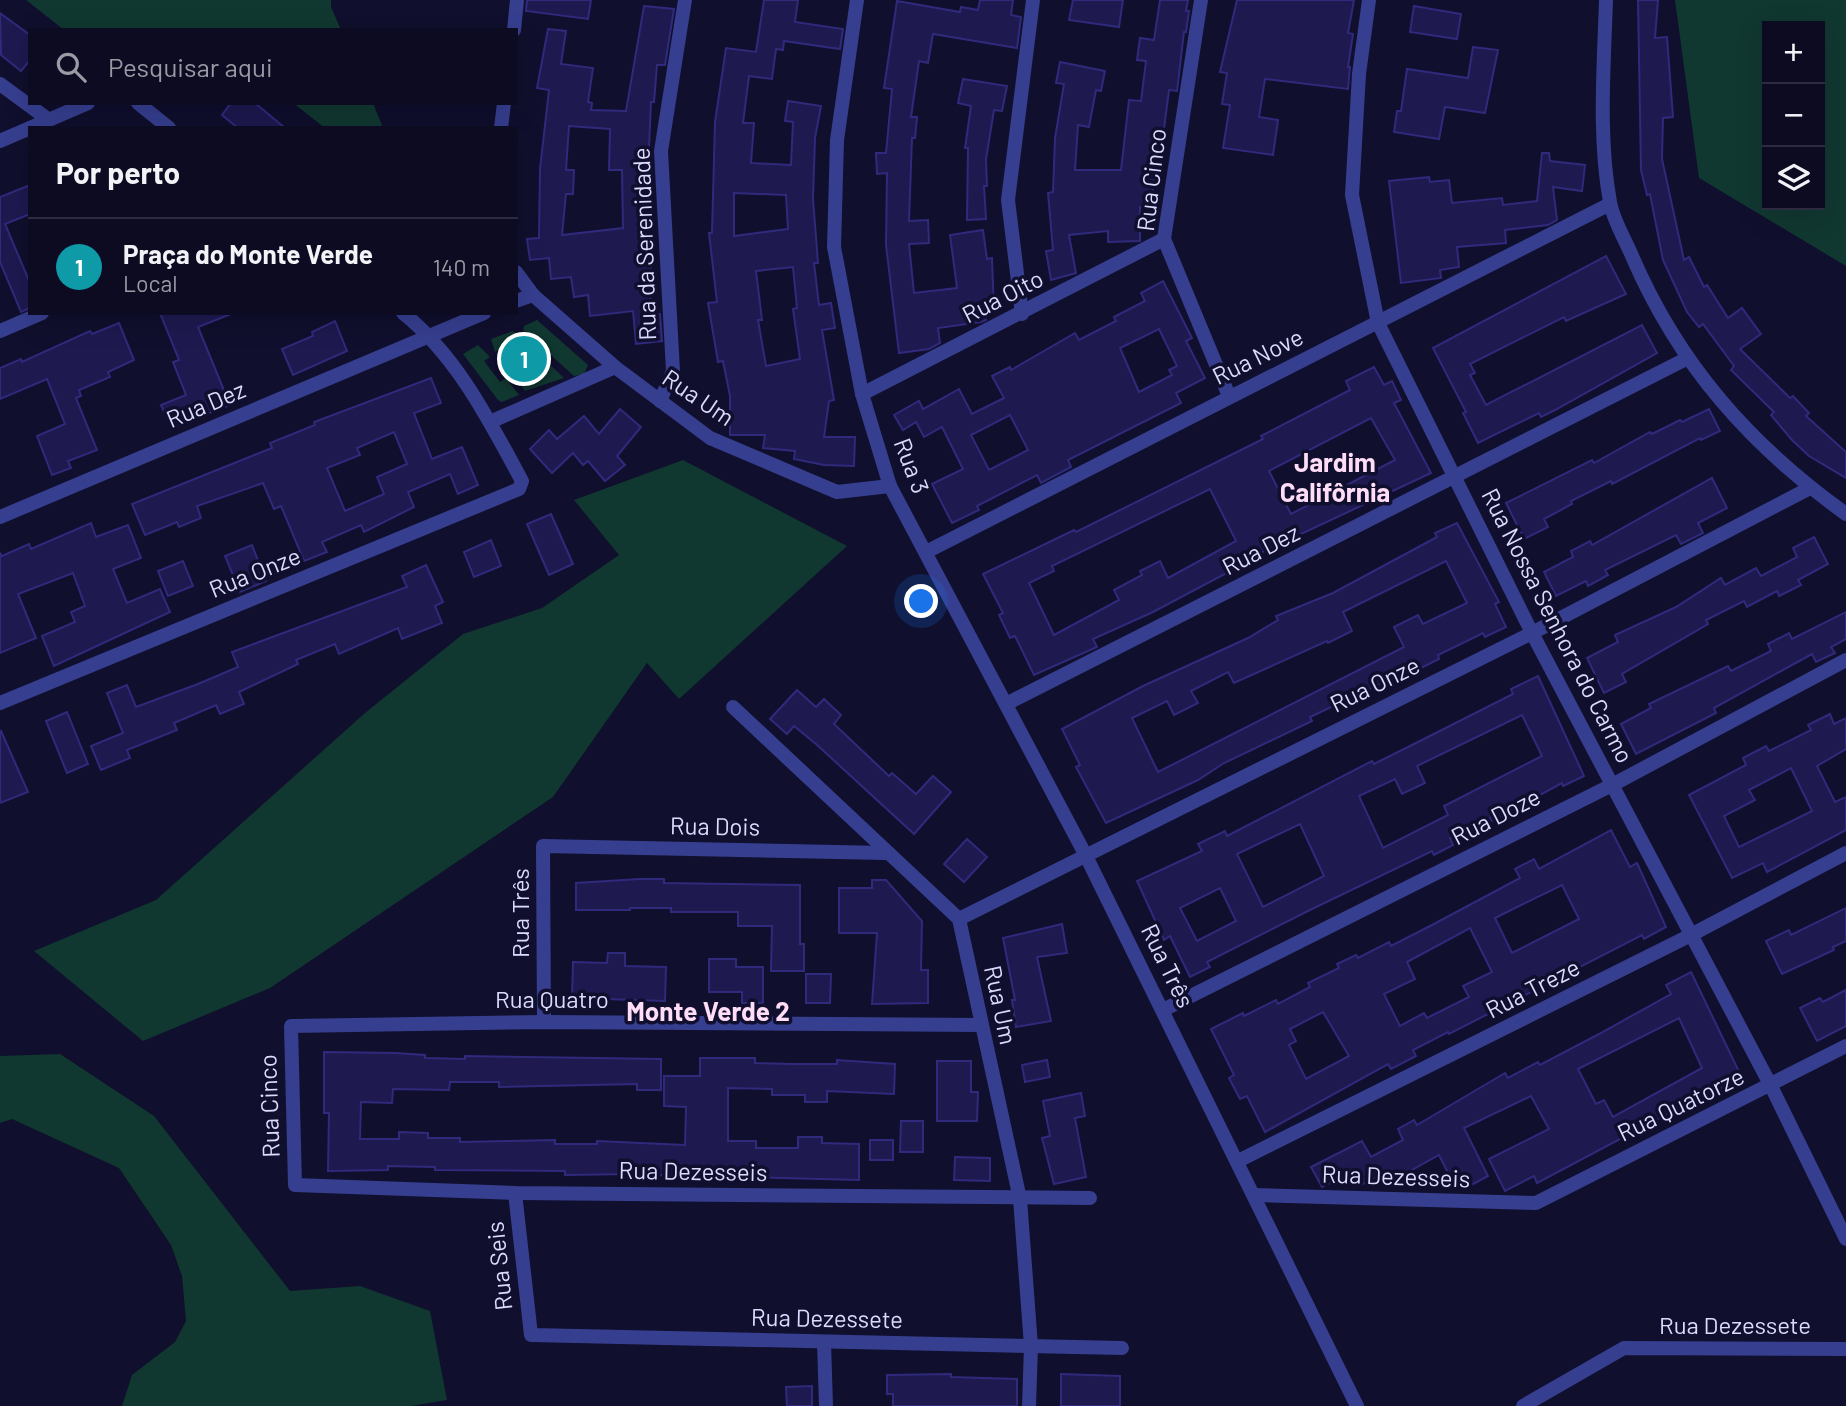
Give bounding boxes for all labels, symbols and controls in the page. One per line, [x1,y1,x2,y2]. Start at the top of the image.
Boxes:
map controls [1762,21,1825,210]
button: + [1762,21,1825,84]
search box [28,28,518,105]
icon: search [52,48,90,86]
text: Pesquisar aqui [108,51,273,82]
button: − [1762,84,1825,147]
street label: Rua Cinco [1130,127,1171,233]
street label: Rua da Serenidade [626,147,661,341]
button: layers [1762,147,1825,210]
text: Por perto [56,154,180,190]
text: Praça do Monte Verde [123,238,373,269]
text: 1 [75,253,83,281]
text: 140 m [433,253,490,281]
street label: Rua Oito [957,263,1048,328]
text: Local [123,269,178,297]
street label: Rua Nove [1207,321,1307,390]
pin: 1 [501,333,547,385]
street label: Rua Um [658,362,740,431]
street label: Rua Dez [162,374,249,433]
street label: Rua 3 [889,434,936,497]
district label: Jardim Califôrnia [1280,446,1390,507]
street label: Rua Nossa Senhora do Carmo [1476,483,1640,767]
street label: Rua Dez [1217,517,1304,580]
street label: Rua Onze [205,540,304,603]
your location [904,584,938,618]
street label: Rua Onze [1325,650,1424,718]
street label: Rua Doze [1446,781,1545,850]
street label: Rua Dois [670,810,760,841]
street label: Rua Três [505,868,534,958]
street label: Rua Três [1136,919,1201,1012]
street label: Rua Treze [1480,952,1584,1024]
street label: Rua Um [979,963,1024,1047]
street label: Rua Quatro [495,984,609,1013]
district label: Monte Verde 2 [626,995,790,1026]
street label: Rua Cinco [252,1054,285,1158]
street label: Rua Quatorze [1612,1061,1748,1147]
street label: Rua Dezesseis [618,1155,768,1186]
street label: Rua Dezesseis [1321,1158,1471,1193]
street label: Rua Seis [479,1220,518,1312]
street label: Rua Dezessete [751,1302,903,1333]
street label: Rua Dezessete [1659,1310,1811,1339]

